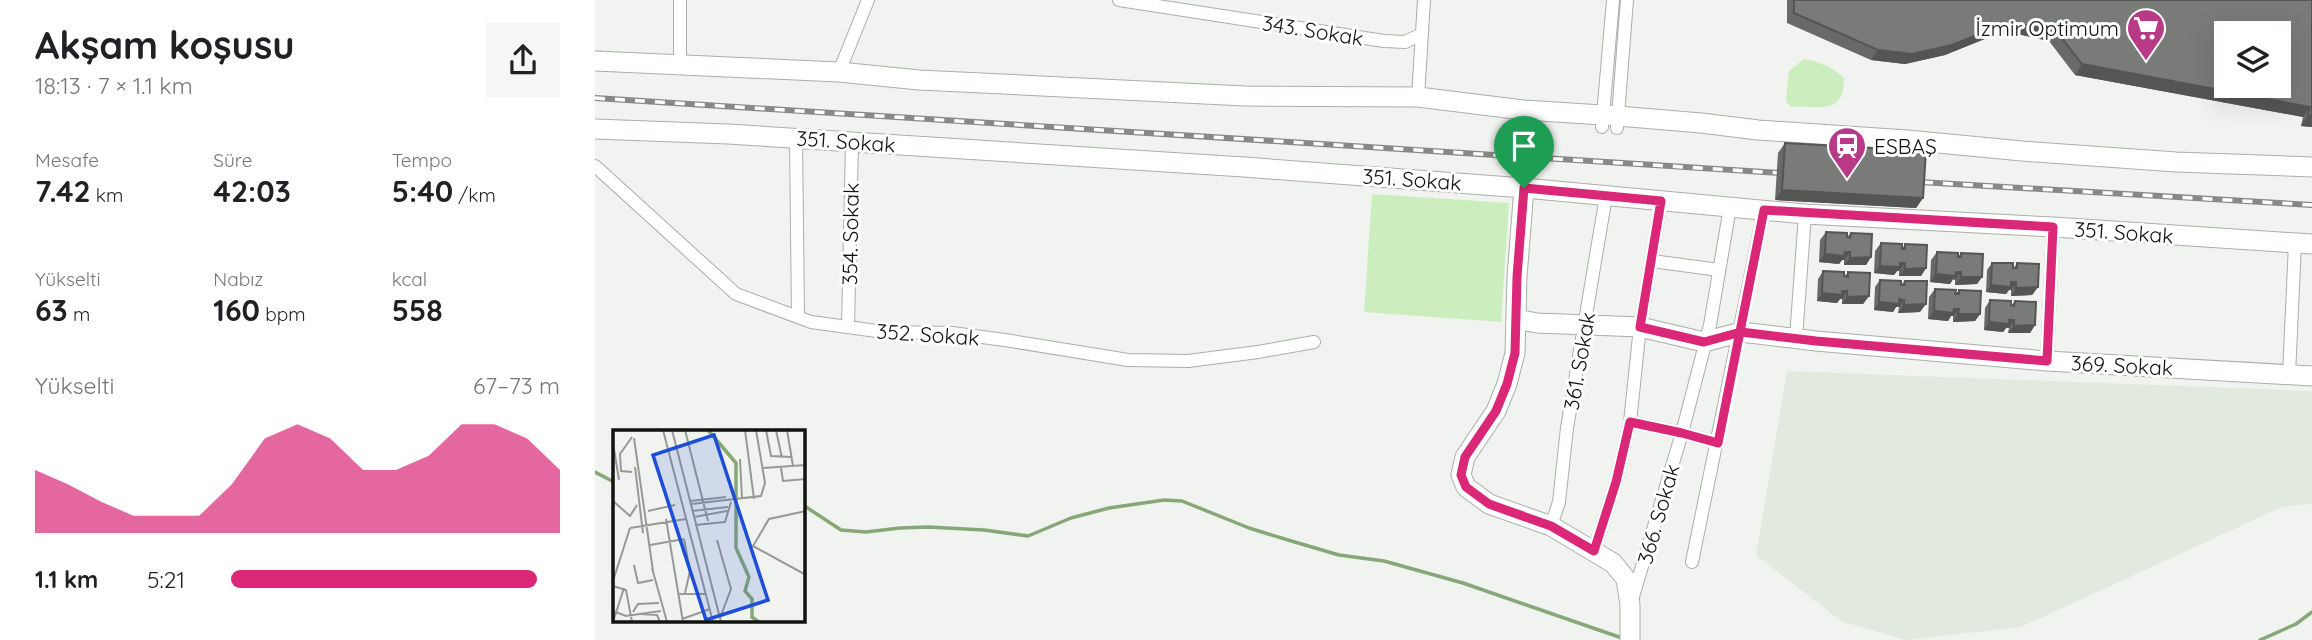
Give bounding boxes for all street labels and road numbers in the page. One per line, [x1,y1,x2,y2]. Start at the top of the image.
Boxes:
street label: 343. Sokak [1260,9,1366,51]
street label: 351. Sokak [796,125,896,157]
street label: 351. Sokak [1362,163,1462,195]
street label: 354. Sokak [836,182,864,286]
street label: 351. Sokak [2074,216,2174,248]
street label: 361. Sokak [1558,310,1600,412]
street label: 352. Sokak [876,317,980,351]
street label: 369. Sokak [2070,349,2174,381]
street label: 366. Sokak [1631,461,1685,567]

